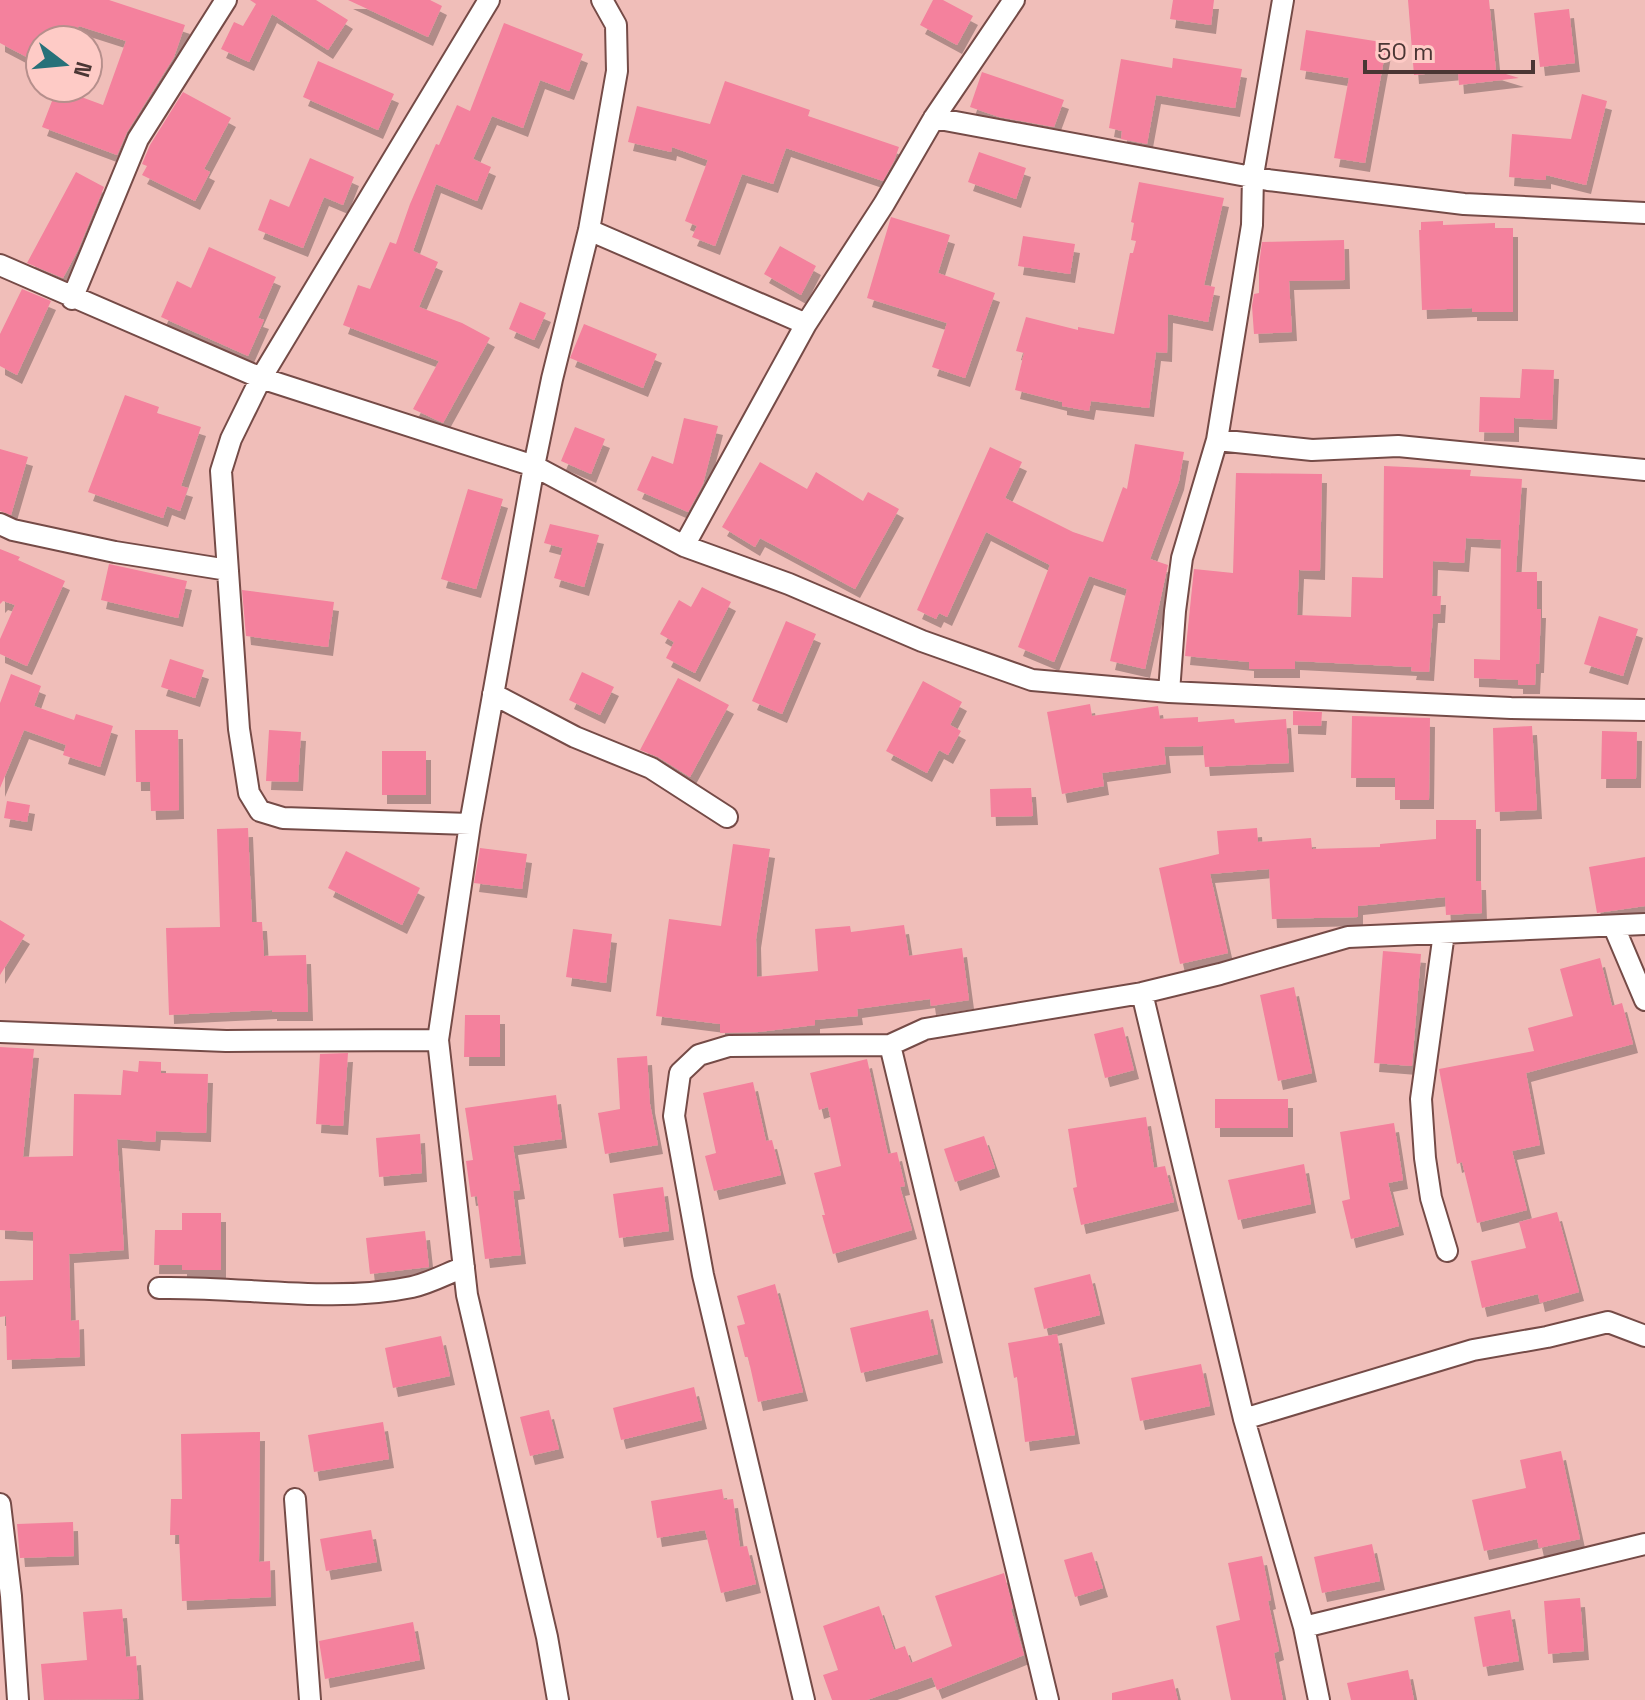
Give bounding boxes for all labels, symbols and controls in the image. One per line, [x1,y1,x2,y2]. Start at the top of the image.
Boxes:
north arrow [24,24,104,104]
scale bar [1365,24,1533,74]
text: 50 m [1377,36,1434,67]
text: N [68,59,99,80]

